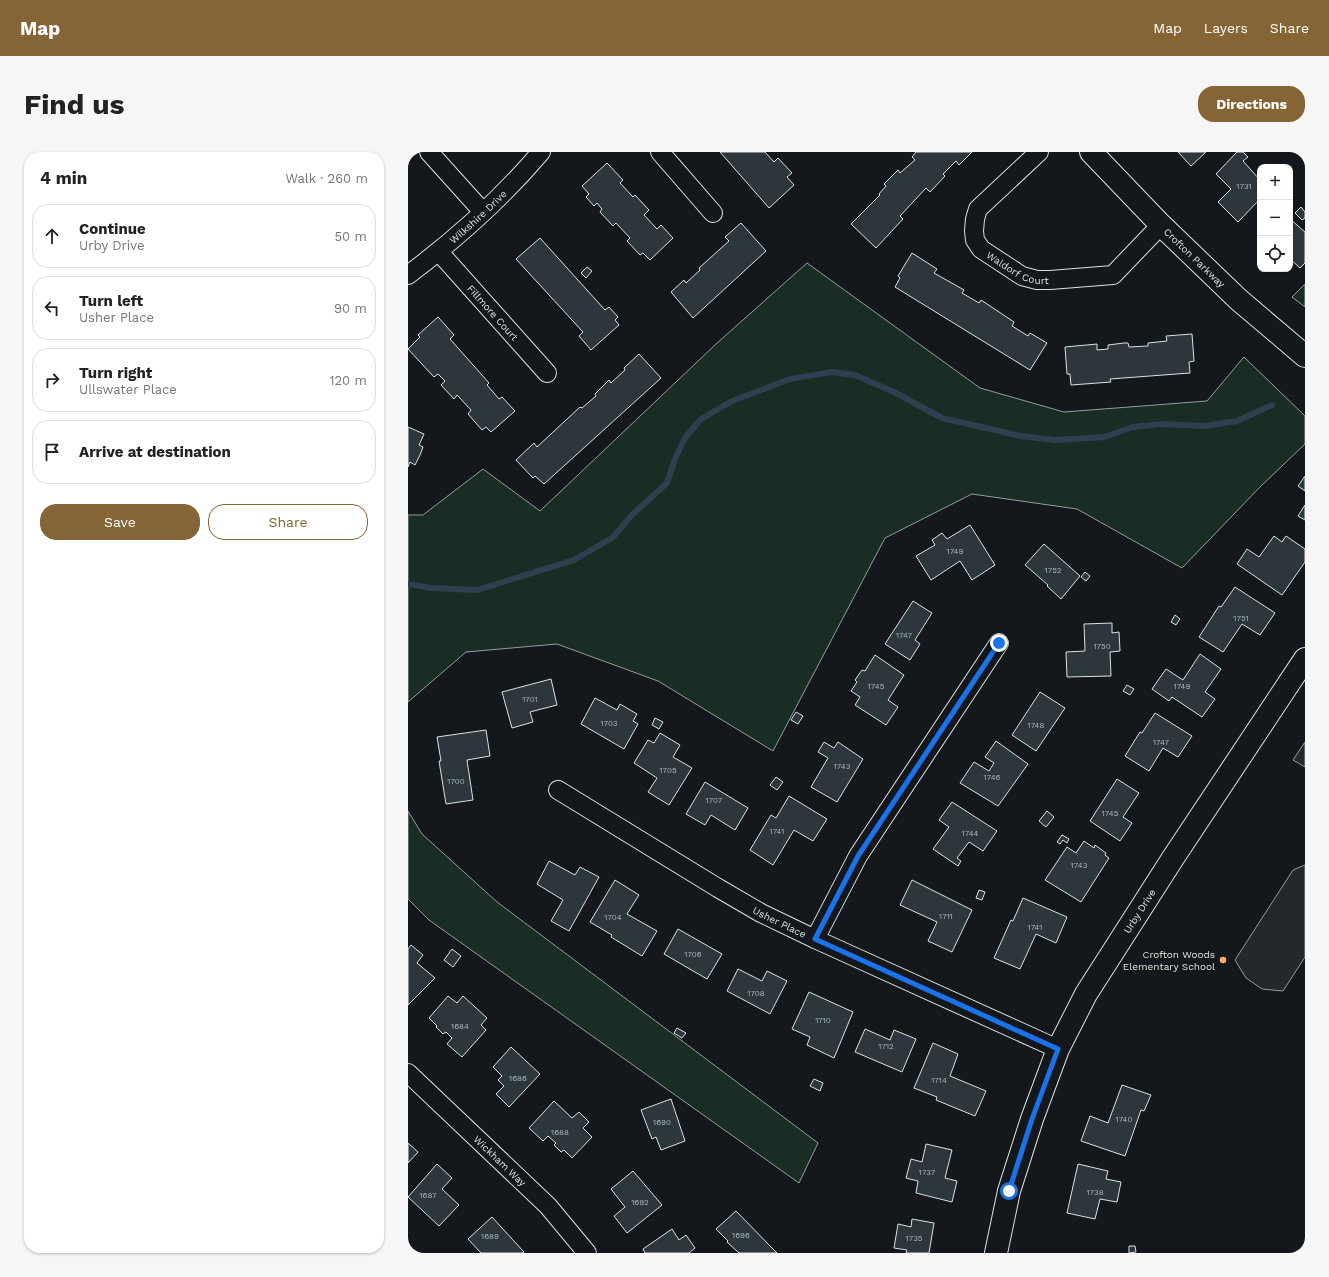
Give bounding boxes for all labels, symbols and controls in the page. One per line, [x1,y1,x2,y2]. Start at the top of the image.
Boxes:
text: Map [20,17,60,40]
text: Map [1153,20,1182,36]
text: Layers [1204,20,1248,36]
text: Share [1270,20,1309,36]
button: Directions [1198,86,1305,122]
text: Find us [24,88,124,121]
map controls [1257,164,1293,272]
button: + [1257,164,1293,200]
text: 4 min [40,168,87,188]
text: Walk · 260 m [285,171,368,186]
house number: 1731 [1236,182,1252,191]
street label: Wilkshire Drive [447,188,509,245]
button: − [1257,200,1293,236]
text: Continue [79,220,146,238]
icon: ahead [41,225,63,247]
street label: Crofton Parkway [1162,226,1228,290]
text: 50 m [335,229,367,244]
button: locate [1257,236,1293,272]
text: Urby Drive [79,238,145,253]
street label: Waldorf Court [985,249,1049,286]
street label: Fillmore Court [465,282,521,343]
text: Turn left [79,292,143,310]
icon: left [41,297,63,319]
text: 90 m [334,301,367,316]
text: Usher Place [79,310,154,325]
text: Turn right [79,364,152,382]
icon: right [41,369,63,391]
text: 120 m [329,373,367,388]
text: Ullswater Place [79,382,177,397]
icon: arrive [41,441,63,463]
text: Arrive at destination [79,443,231,461]
button: Save [40,504,200,540]
button: Share [208,504,368,540]
house number: 1749 [947,547,964,556]
house number: 1752 [1045,566,1062,575]
house number: 1751 [1233,614,1249,623]
house number: 1747 [896,631,913,640]
route end [990,634,1008,652]
house number: 1750 [1093,642,1111,651]
house number: 1745 [868,682,885,691]
house number: 1749 [1174,682,1191,691]
house number: 1701 [522,695,538,704]
house number: 1703 [601,719,618,728]
house number: 1748 [1028,721,1045,730]
house number: 1747 [1153,738,1170,747]
house number: 1743 [834,762,851,771]
house number: 1705 [659,766,677,775]
house number: 1746 [984,773,1001,782]
house number: 1700 [447,777,465,786]
house number: 1707 [706,796,723,805]
house number: 1745 [1102,809,1119,818]
house number: 1741 [770,827,784,836]
house number: 1744 [962,829,979,838]
house number: 1743 [1071,861,1088,870]
street label: Urby Drive [1121,886,1158,935]
street label: Usher Place [751,904,808,940]
house number: 1711 [939,912,953,921]
house number: 1704 [604,913,622,922]
house number: 1741 [1028,923,1042,932]
place label: Crofton Woods Elementary School [1123,949,1215,972]
house number: 1706 [684,950,702,959]
marker: Crofton Woods Elementary School [1218,955,1228,965]
house number: 1708 [747,989,765,998]
house number: 1710 [815,1016,831,1025]
house number: 1684 [451,1022,469,1031]
house number: 1712 [878,1042,894,1051]
house number: 1686 [509,1074,527,1083]
house number: 1714 [931,1076,947,1085]
house number: 1740 [1116,1115,1132,1124]
house number: 1690 [653,1118,671,1127]
house number: 1688 [551,1128,569,1137]
street label: Wickham Way [472,1133,529,1188]
house number: 1737 [919,1168,936,1177]
route start [1000,1182,1018,1200]
house number: 1738 [1086,1188,1104,1197]
house number: 1687 [419,1191,437,1200]
house number: 1692 [631,1198,649,1207]
house number: 1696 [732,1231,750,1240]
house number: 1689 [481,1232,499,1241]
house number: 1735 [906,1234,923,1243]

